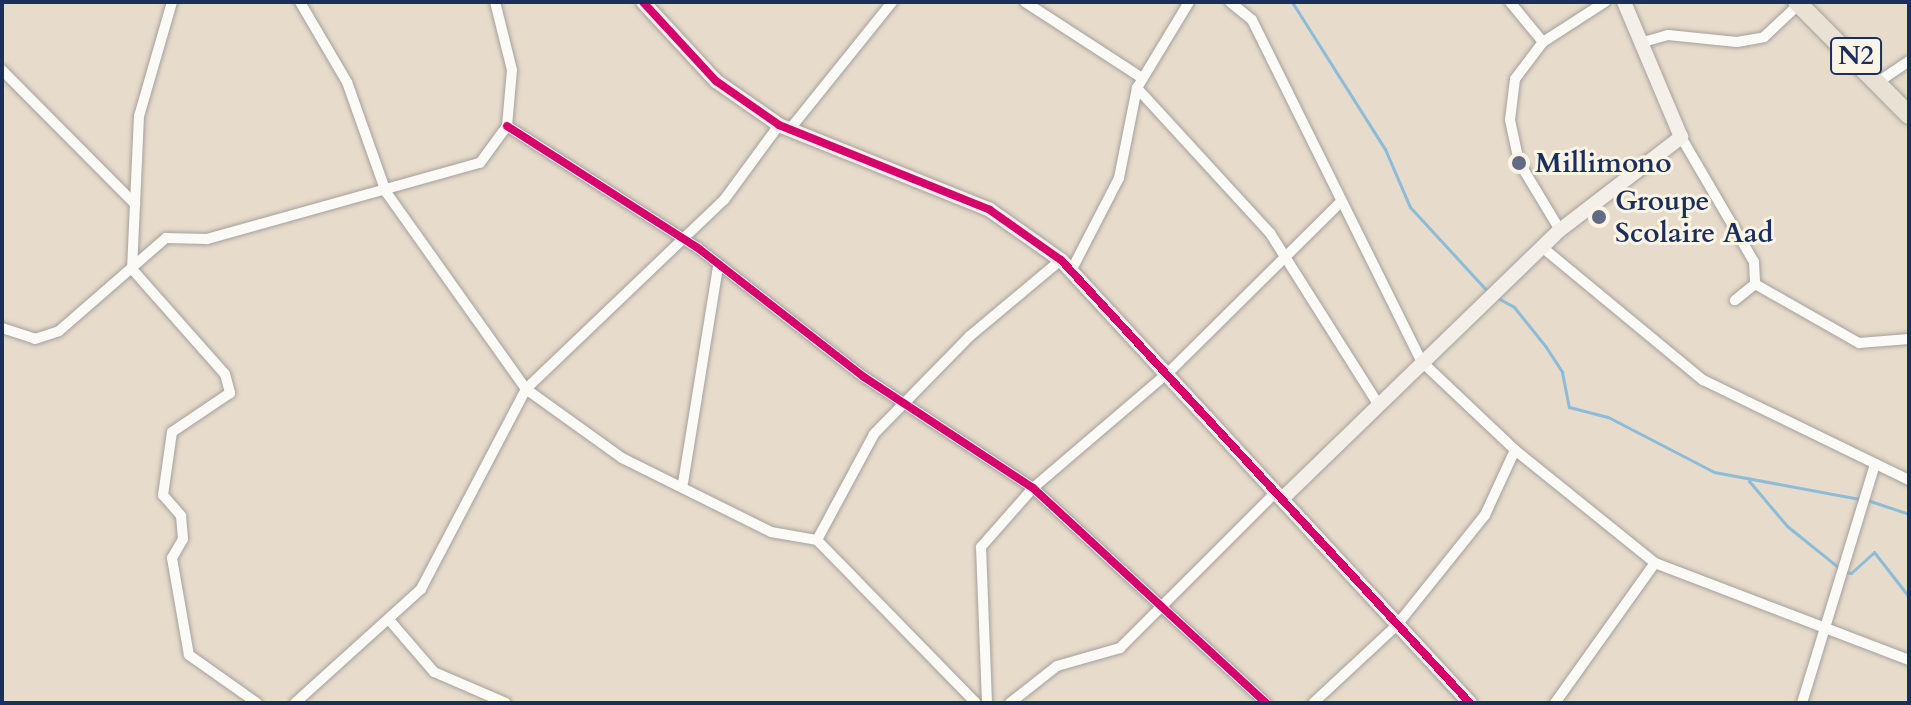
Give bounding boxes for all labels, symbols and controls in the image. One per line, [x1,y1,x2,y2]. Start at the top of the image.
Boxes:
road number: N2 [1830,34,1882,78]
place label: Millimono [1535,146,1672,180]
marker: Millimono [1510,154,1528,172]
place label: Groupe Scolaire Aad [1615,184,1774,250]
marker: Groupe Scolaire Aad [1590,208,1608,226]

